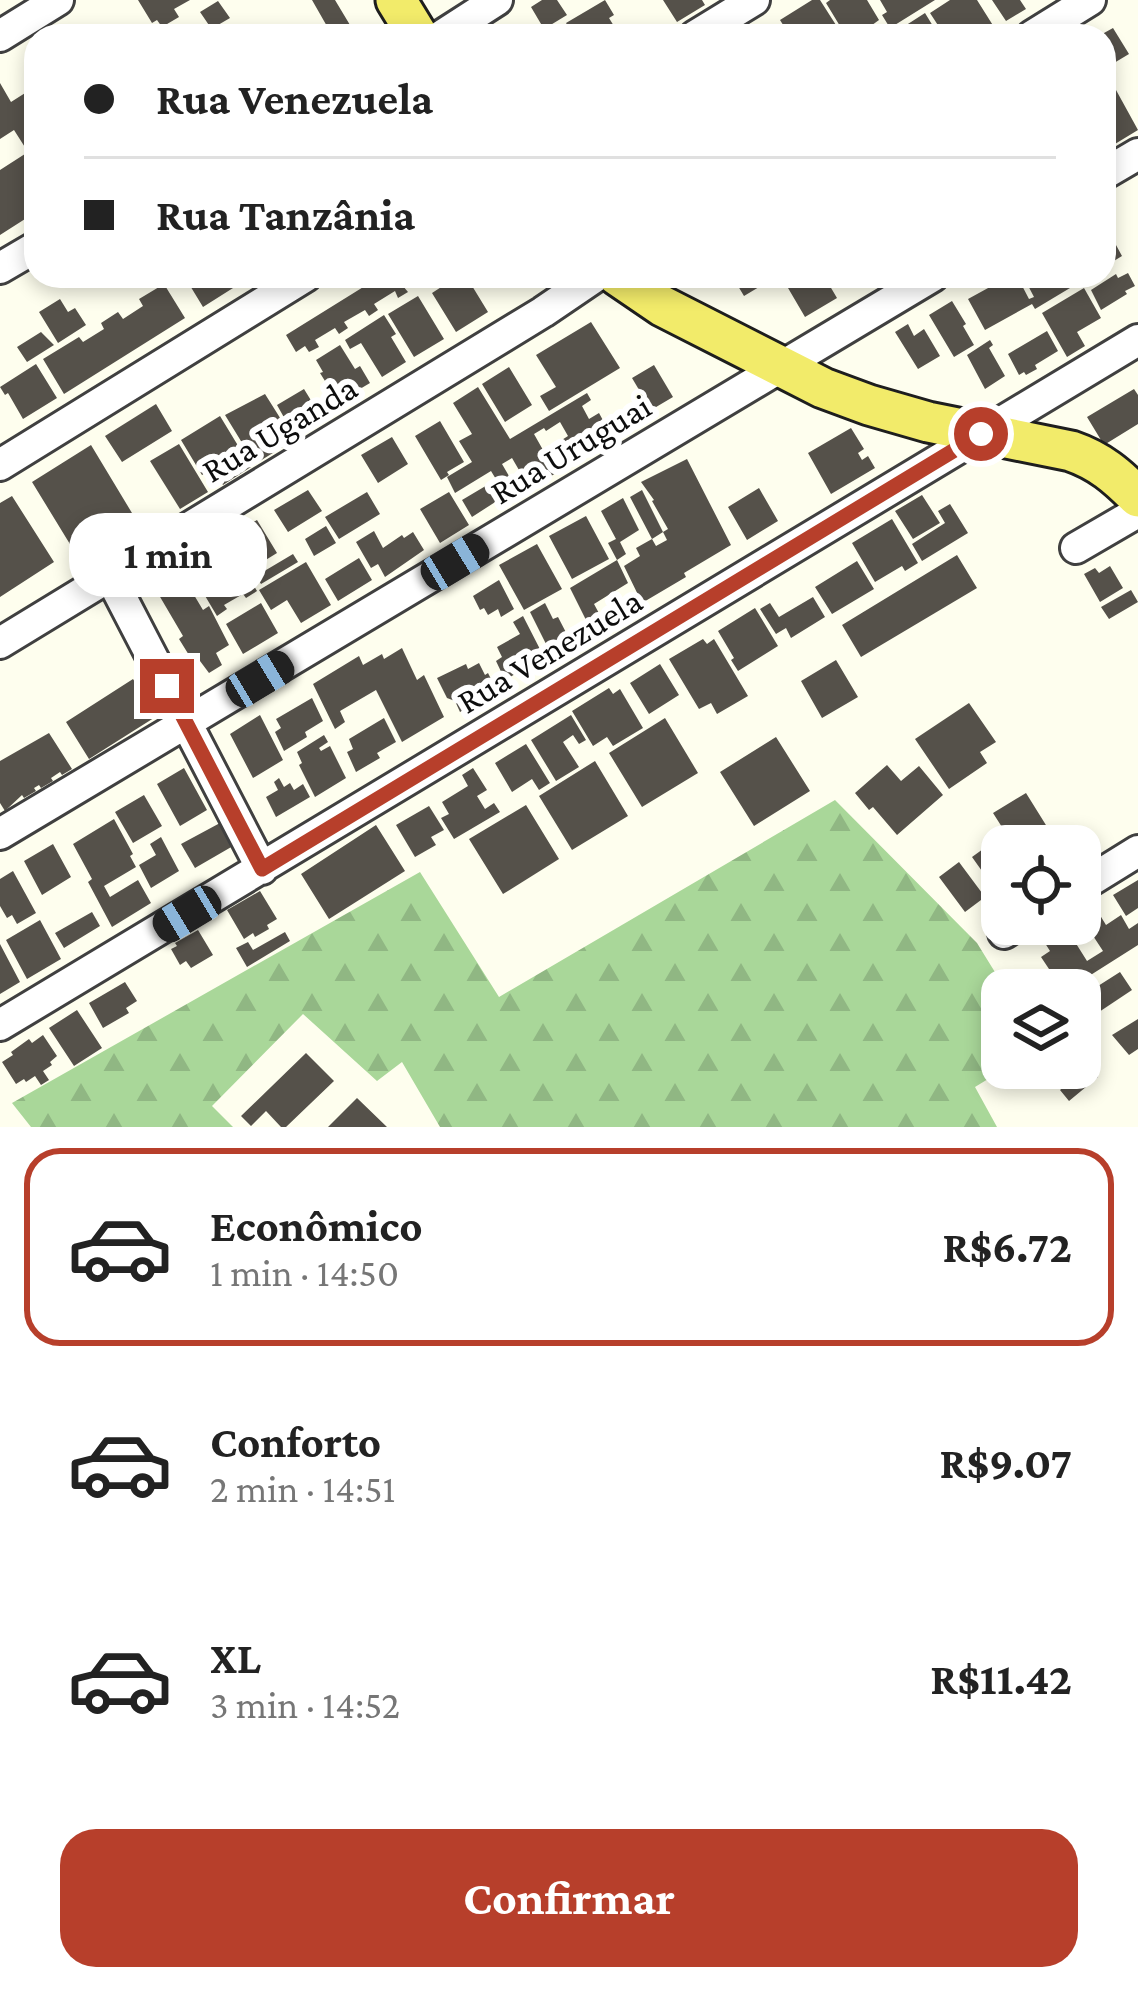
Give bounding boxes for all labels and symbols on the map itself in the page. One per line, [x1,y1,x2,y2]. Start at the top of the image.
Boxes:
street label: Rua Uganda [195,367,364,491]
street label: Rua Uruguai [483,385,658,512]
route start [954,407,1008,461]
callout: 1 min [68,512,266,596]
car [415,528,495,596]
street label: Rua Venezuela [450,580,649,722]
car [220,645,300,713]
route end [140,659,194,713]
car [147,880,227,948]

